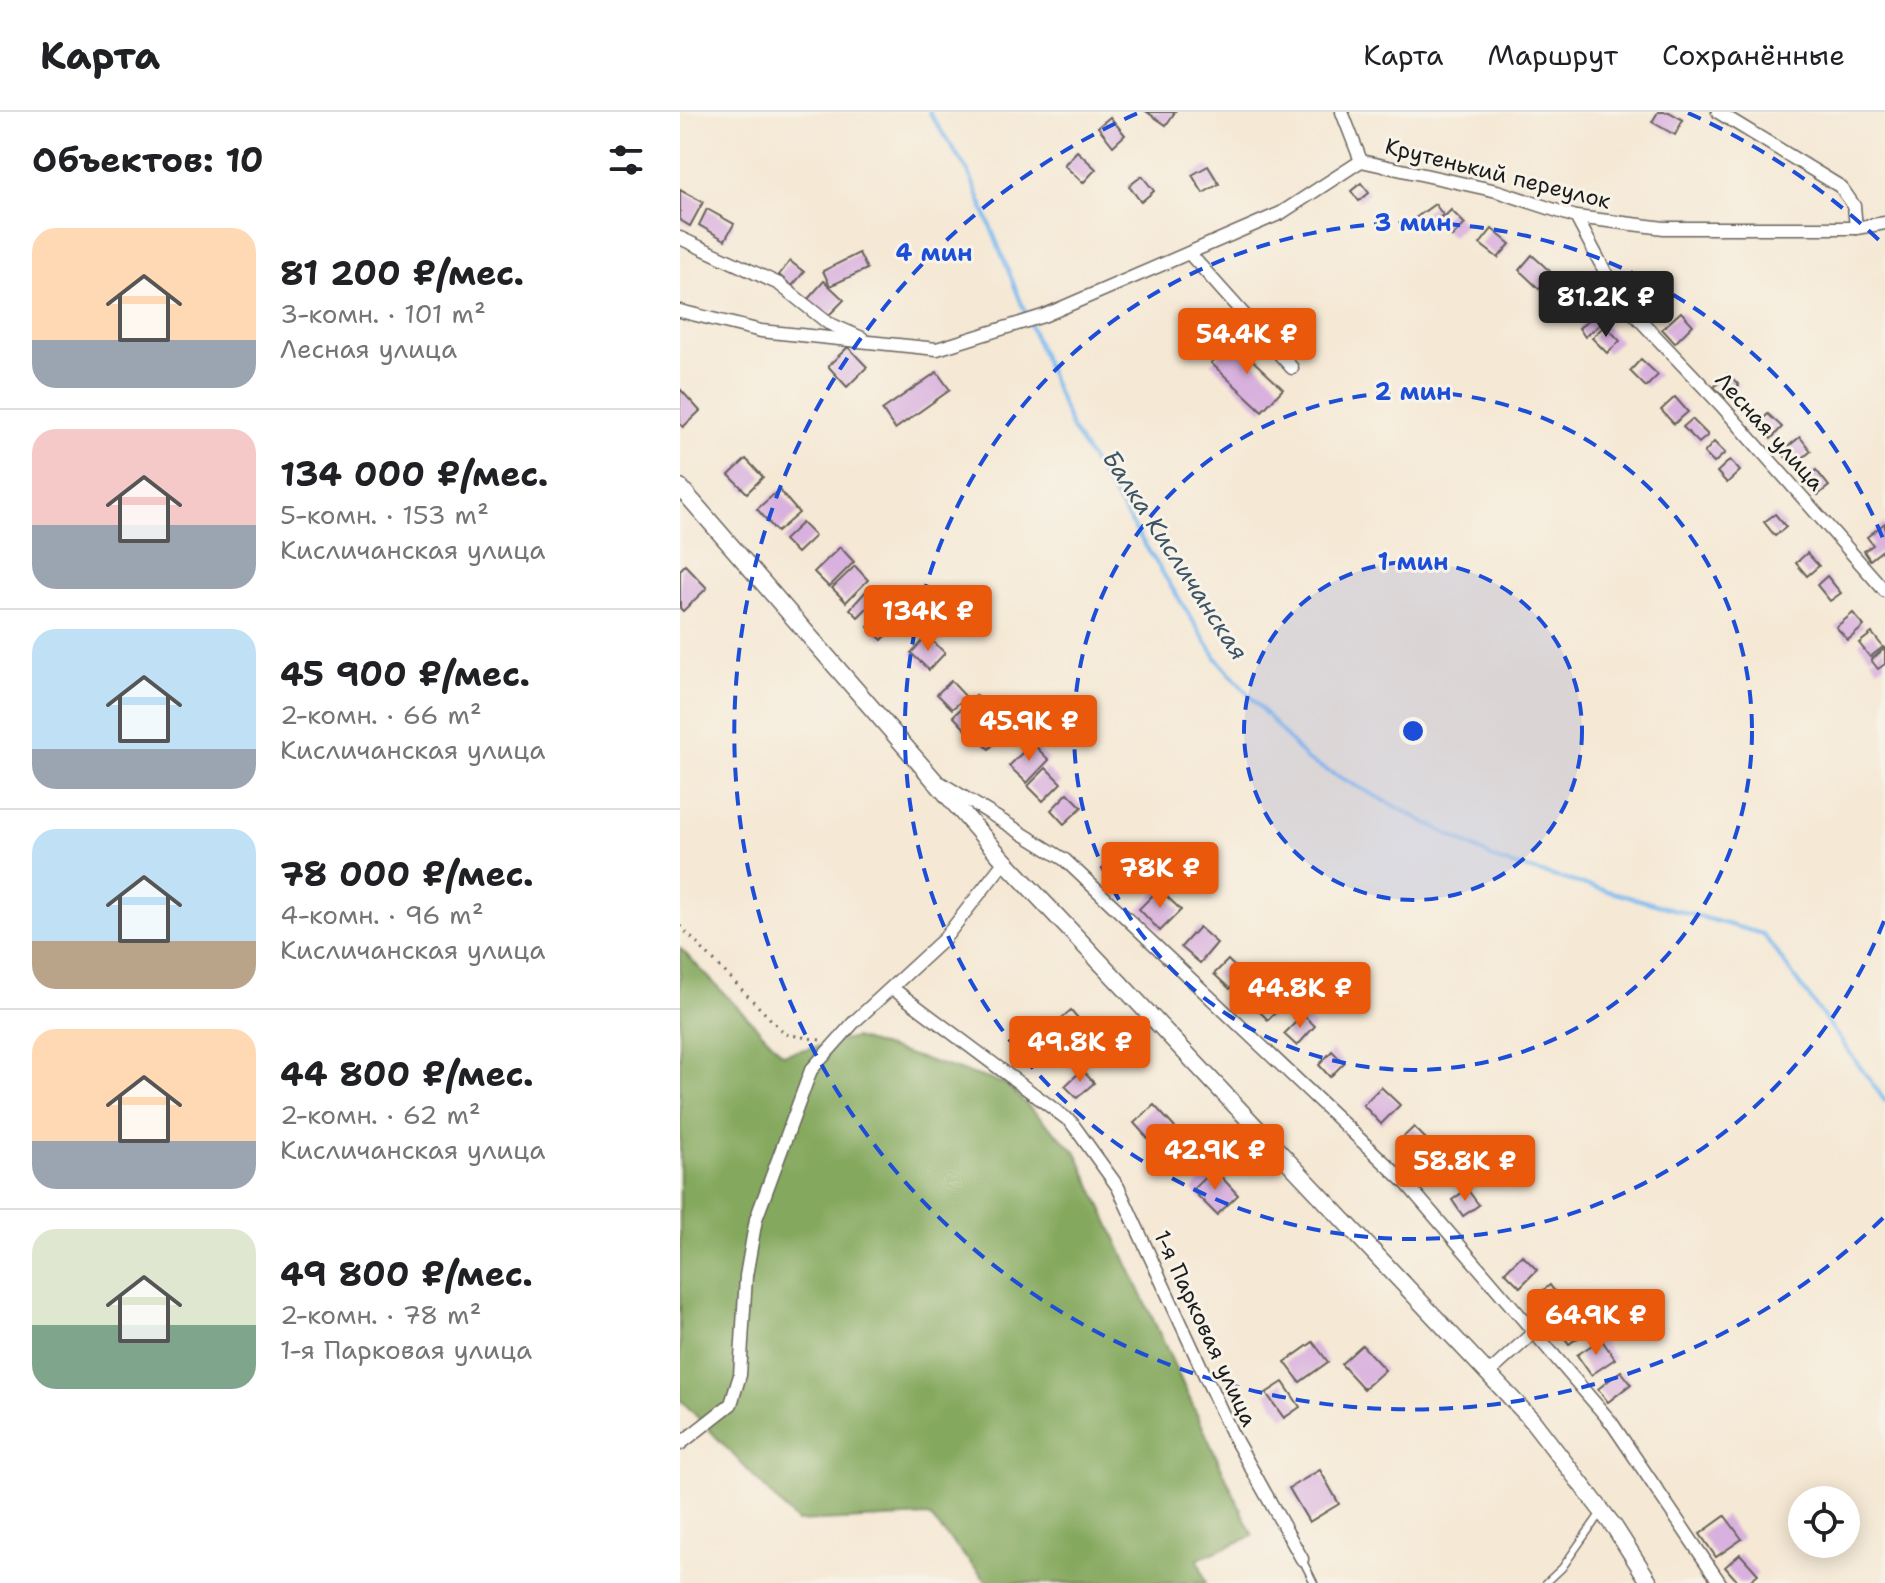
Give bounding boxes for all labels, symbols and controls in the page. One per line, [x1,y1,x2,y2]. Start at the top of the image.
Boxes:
text: Карта [40,30,160,81]
text: Карта [1363,36,1443,74]
text: Маршрут [1487,36,1618,74]
text: Сохранённые [1662,36,1845,74]
street label: Крутенький переулок [1382,131,1614,216]
text: Объектов: 10 [32,137,264,183]
icon: filters [604,138,648,182]
text: 3 мин [1375,207,1452,239]
text: 4 мин [896,237,973,269]
text: 81 200 ₽/мес. [280,250,524,296]
icon: home [96,260,192,356]
pin: 81.2K ₽ [1532,271,1680,339]
text: 81.2K ₽ [1557,279,1655,314]
text: 3-комн. · 101 m² [280,296,486,331]
pin: 54.4K ₽ [1173,308,1321,376]
text: 54.4K ₽ [1196,316,1298,351]
text: Лесная улица [280,331,457,366]
street label: Лесная улица [1709,366,1831,497]
text: 2 мин [1375,376,1452,408]
water label: Балка Кисличанская [1095,444,1255,666]
text: 134 000 ₽/мес. [280,451,548,497]
icon: home [96,461,192,557]
text: 5-комн. · 153 m² [280,497,489,532]
text: Кисличанская улица [280,532,545,567]
text: 1 мин [1377,546,1449,578]
pin: 134K ₽ [863,585,993,653]
text: 134K ₽ [882,593,974,628]
text: 45 900 ₽/мес. [280,651,530,697]
icon: home [96,661,192,757]
pin: 45.9K ₽ [955,695,1103,763]
text: 2-комн. · 66 m² [280,697,482,732]
text: 45.9K ₽ [979,703,1079,738]
centre of rings [1399,717,1427,745]
text: Кисличанская улица [280,732,545,767]
pin: 78K ₽ [1104,842,1216,910]
text: 78K ₽ [1119,850,1201,885]
text: 78 000 ₽/мес. [280,851,534,897]
icon: home [96,861,192,957]
text: 4-комн. · 96 m² [280,897,484,932]
text: Кисличанская улица [280,932,545,967]
pin: 44.8K ₽ [1226,962,1374,1030]
text: 44.8K ₽ [1247,970,1353,1005]
pin: 49.8K ₽ [1006,1016,1154,1084]
text: 49.8K ₽ [1027,1024,1133,1059]
text: 44 800 ₽/мес. [280,1051,534,1097]
icon: home [96,1061,192,1157]
text: 2-комн. · 62 m² [280,1097,481,1132]
pin: 42.9K ₽ [1141,1124,1289,1192]
text: Кисличанская улица [280,1132,545,1167]
text: 42.9K ₽ [1164,1132,1266,1167]
pin: 58.8K ₽ [1391,1135,1539,1203]
text: 58.8K ₽ [1413,1143,1517,1178]
street label: 1-я Парковая улица [1147,1225,1264,1431]
text: 49 800 ₽/мес. [280,1251,533,1297]
icon: home [96,1261,192,1357]
pin: 64.9K ₽ [1522,1289,1670,1357]
text: 2-комн. · 78 m² [280,1297,481,1332]
text: 64.9K ₽ [1545,1297,1647,1332]
text: 1-я Парковая улица [280,1332,532,1367]
map controls [1788,1486,1860,1558]
button: locate [1788,1486,1860,1558]

